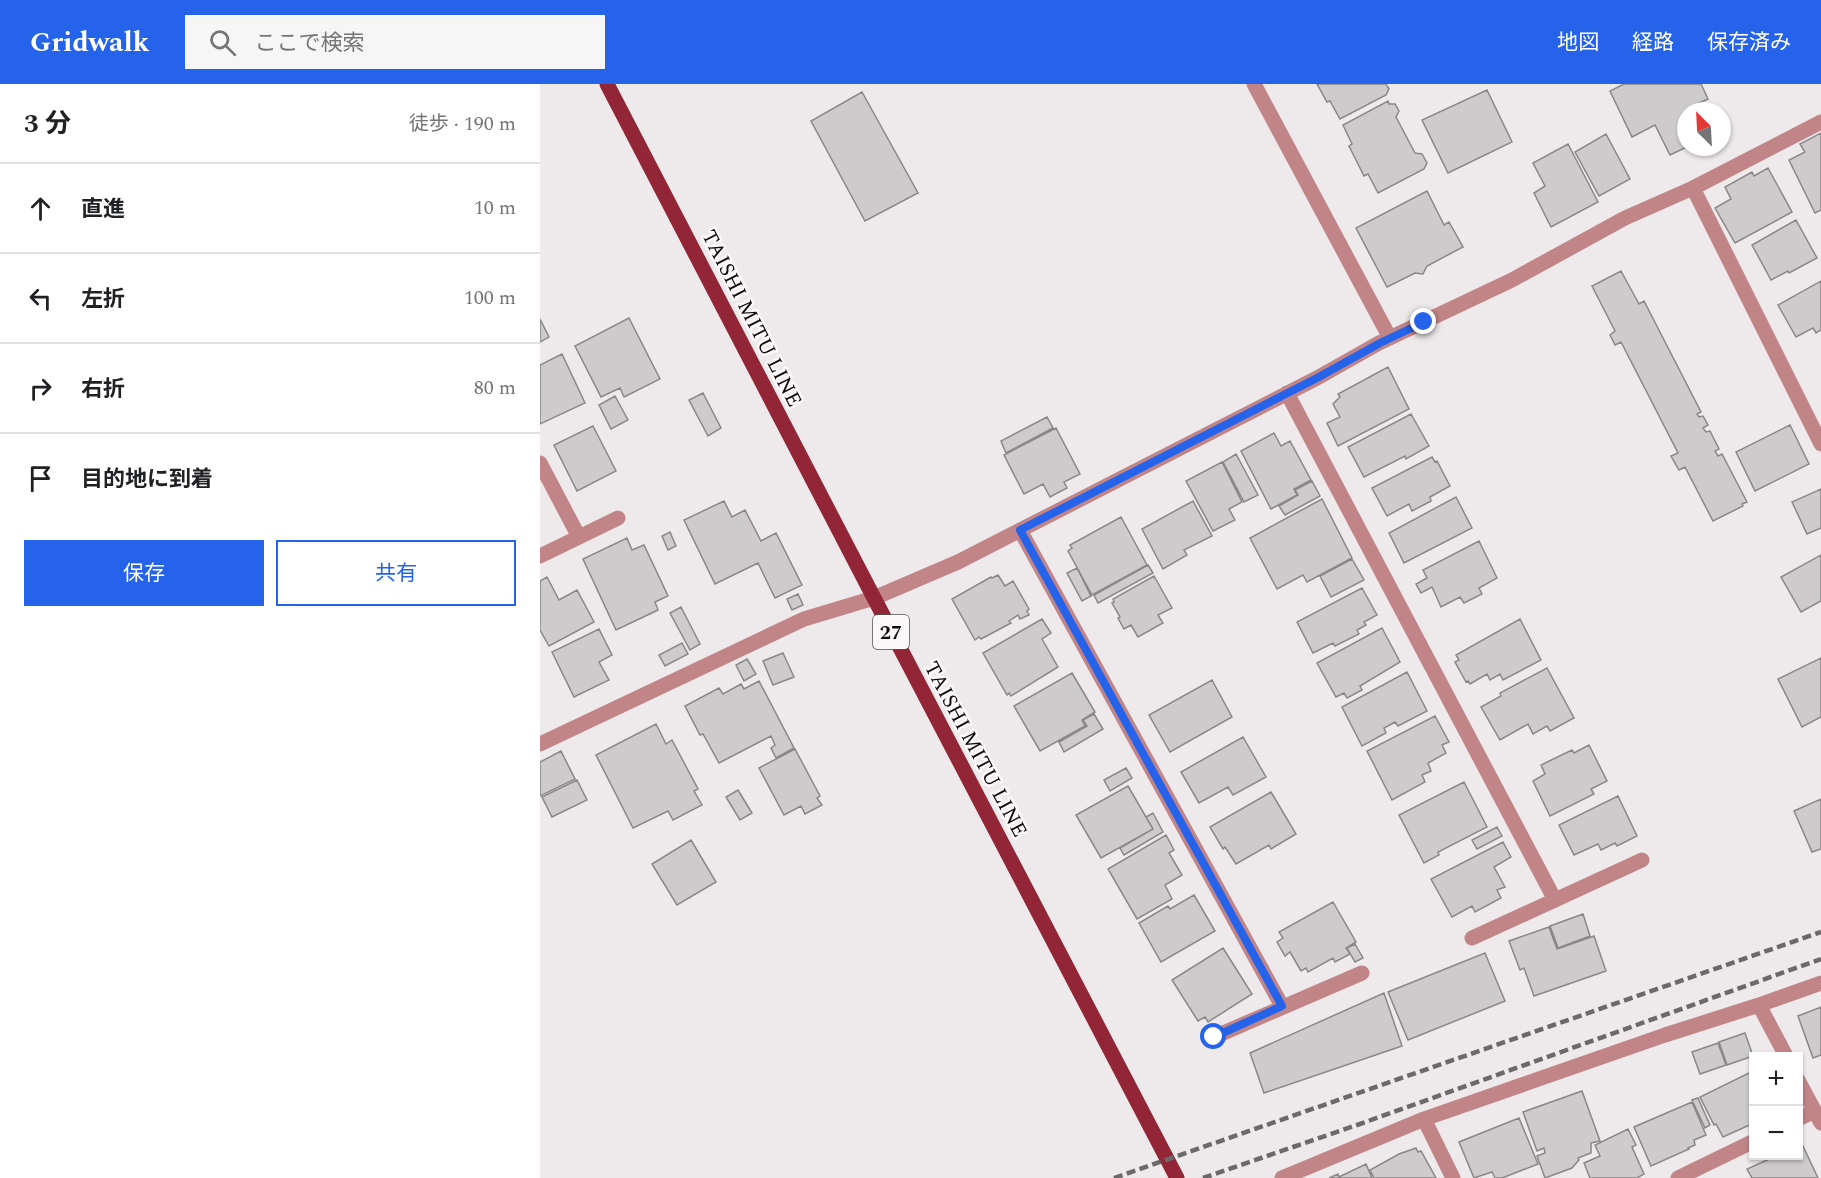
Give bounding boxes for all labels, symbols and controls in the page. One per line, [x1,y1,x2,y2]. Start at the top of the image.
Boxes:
search box [185,15,605,69]
text: Gridwalk [30,21,149,64]
icon: search [206,26,239,59]
text: ここで検索 [254,27,365,60]
text: 地図 [1557,27,1599,59]
text: 経路 [1632,27,1674,59]
text: 保存済み [1707,27,1791,59]
north arrow [1677,102,1731,156]
text: 3 分 [24,104,71,144]
text: 徒歩 · 190 m [409,109,516,139]
icon: ahead [24,192,57,225]
text: 直進 [81,193,125,226]
text: 10 m [474,193,516,223]
street label: TAISHI MITU LINE [693,224,810,413]
icon: left [24,282,57,315]
text: 左折 [81,283,125,316]
text: 100 m [464,283,516,313]
route end [1410,308,1436,334]
icon: right [24,372,57,405]
text: 右折 [81,373,125,406]
text: 80 m [474,373,516,403]
icon: arrive [24,462,57,495]
text: 目的地に到着 [81,463,213,496]
button: 保存 [24,540,264,606]
button: 共有 [276,540,516,606]
road number: 27 [873,615,909,649]
street label: TAISHI MITU LINE [915,656,1035,843]
route start [1200,1023,1226,1049]
map controls [1749,1052,1803,1160]
button: + [1749,1052,1803,1106]
button: − [1749,1106,1803,1160]

